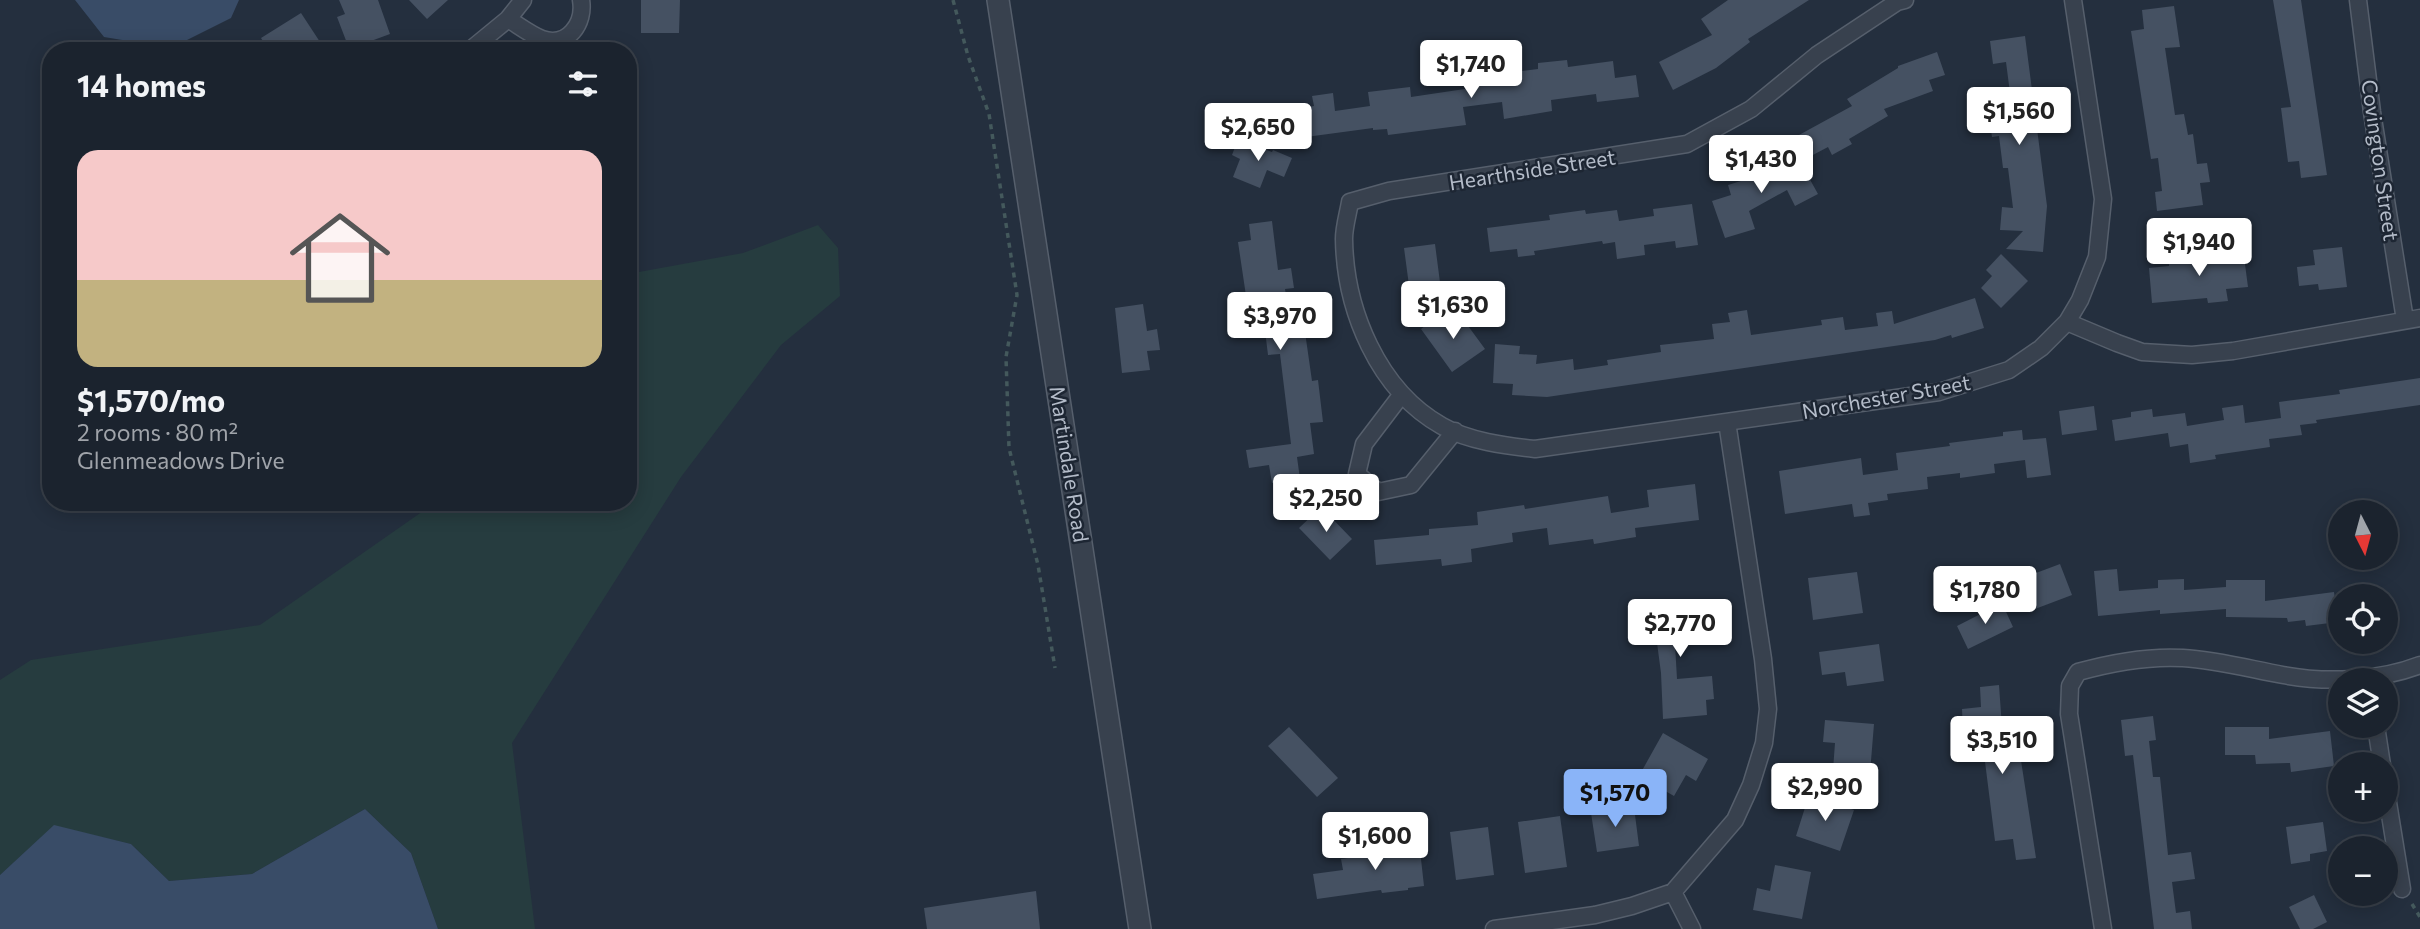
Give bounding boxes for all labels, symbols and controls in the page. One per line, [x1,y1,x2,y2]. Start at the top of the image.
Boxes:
pin: $1,740 [1414,41,1528,100]
text: $1,740 [1436,49,1506,77]
icon: filters [564,65,602,103]
text: 14 homes [77,66,206,103]
street label: Covington Street [2357,78,2405,242]
pin: $1,560 [1962,88,2076,147]
text: $1,560 [1983,96,2055,124]
pin: $2,650 [1201,104,1315,163]
text: $2,650 [1221,112,1295,140]
pin: $1,430 [1704,136,1818,195]
street label: Hearthside Street [1447,143,1617,195]
text: $1,430 [1725,144,1797,172]
icon: home [277,195,403,321]
pin: $1,940 [2142,218,2256,278]
text: $1,940 [2163,227,2235,255]
pin: $1,630 [1396,282,1510,341]
text: $1,630 [1417,290,1489,318]
pin: $3,970 [1223,292,1337,352]
text: $3,970 [1243,301,1317,329]
street label: Norchester Street [1800,369,1972,423]
text: $1,570/mo [77,381,225,418]
street label: Martindale Road [1045,384,1095,544]
text: 2 rooms · 80 m² [77,418,238,446]
text: Glenmeadows Drive [77,446,285,474]
pin: $2,250 [1269,475,1383,534]
text: $2,250 [1289,483,1363,511]
north arrow [2328,500,2398,570]
map controls [2328,500,2398,906]
pin: $1,780 [1928,566,2042,626]
text: $1,780 [1949,575,2021,603]
button: locate [2328,584,2398,654]
pin: $2,770 [1623,600,1737,659]
text: $2,770 [1644,608,1716,636]
button: layers [2328,668,2398,738]
pin: $3,510 [1945,716,2059,776]
text: $3,510 [1966,725,2038,753]
button: + [2328,752,2398,822]
pin: $2,990 [1768,764,1882,823]
pin: $1,570 [1558,770,1672,829]
text: $2,990 [1787,772,1863,800]
text: $1,570 [1580,778,1650,806]
pin: $1,600 [1318,812,1432,872]
text: $1,600 [1338,821,1412,849]
button: − [2328,836,2398,906]

